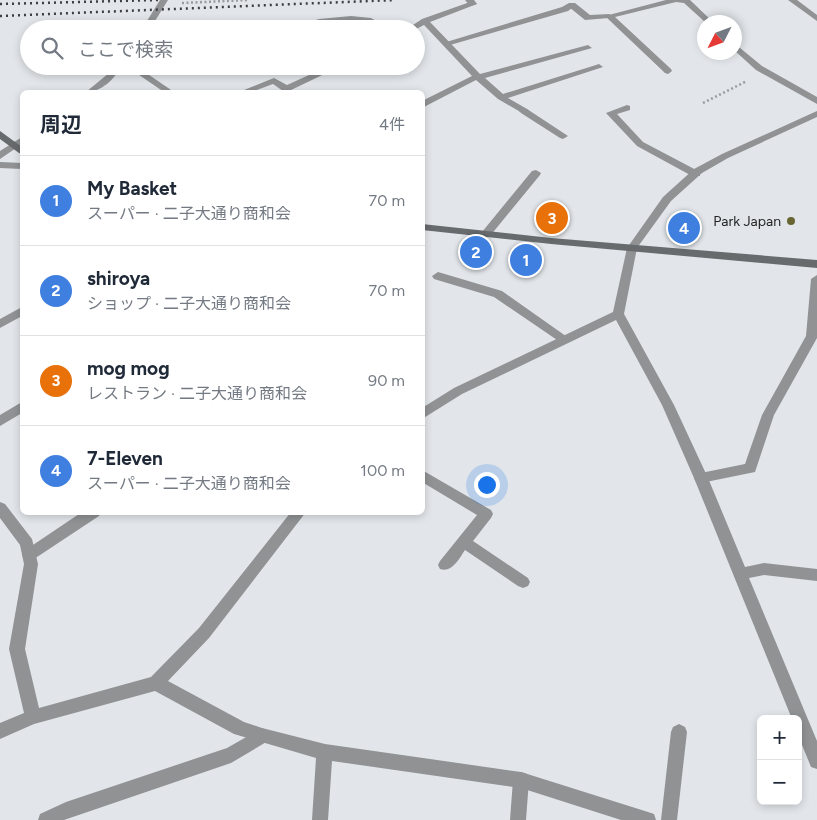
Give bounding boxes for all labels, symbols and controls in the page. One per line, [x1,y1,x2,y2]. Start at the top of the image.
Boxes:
north arrow [697,15,742,60]
search box [20,20,425,75]
icon: search [38,34,66,62]
text: ここで検索 [78,38,173,61]
text: 周辺 [40,112,82,137]
text: 4件 [379,115,405,134]
text: My Basket [87,177,177,200]
text: 1 [53,191,59,210]
text: 70 m [369,191,405,210]
pin: 3 [536,199,568,237]
text: スーパー · 二子大通り商和会 [87,204,291,223]
pin: 4 [668,209,700,247]
place label: Park Japan [713,213,781,230]
marker: Park Japan [785,215,797,227]
pin: 2 [460,233,492,271]
pin: 1 [510,241,542,279]
text: shiroya [87,267,150,290]
text: 2 [51,281,61,300]
text: 70 m [369,281,405,300]
text: ショップ · 二子大通り商和会 [87,294,291,313]
text: mog mog [87,357,170,380]
text: 3 [52,371,60,390]
text: 90 m [368,371,405,390]
text: レストラン · 二子大通り商和会 [87,384,307,403]
text: 7-Eleven [87,447,163,470]
text: 4 [51,461,61,480]
text: 100 m [360,461,405,480]
your location [474,472,500,498]
text: スーパー · 二子大通り商和会 [87,474,291,493]
map controls [757,715,802,805]
button: + [757,715,802,760]
button: − [757,760,802,805]

